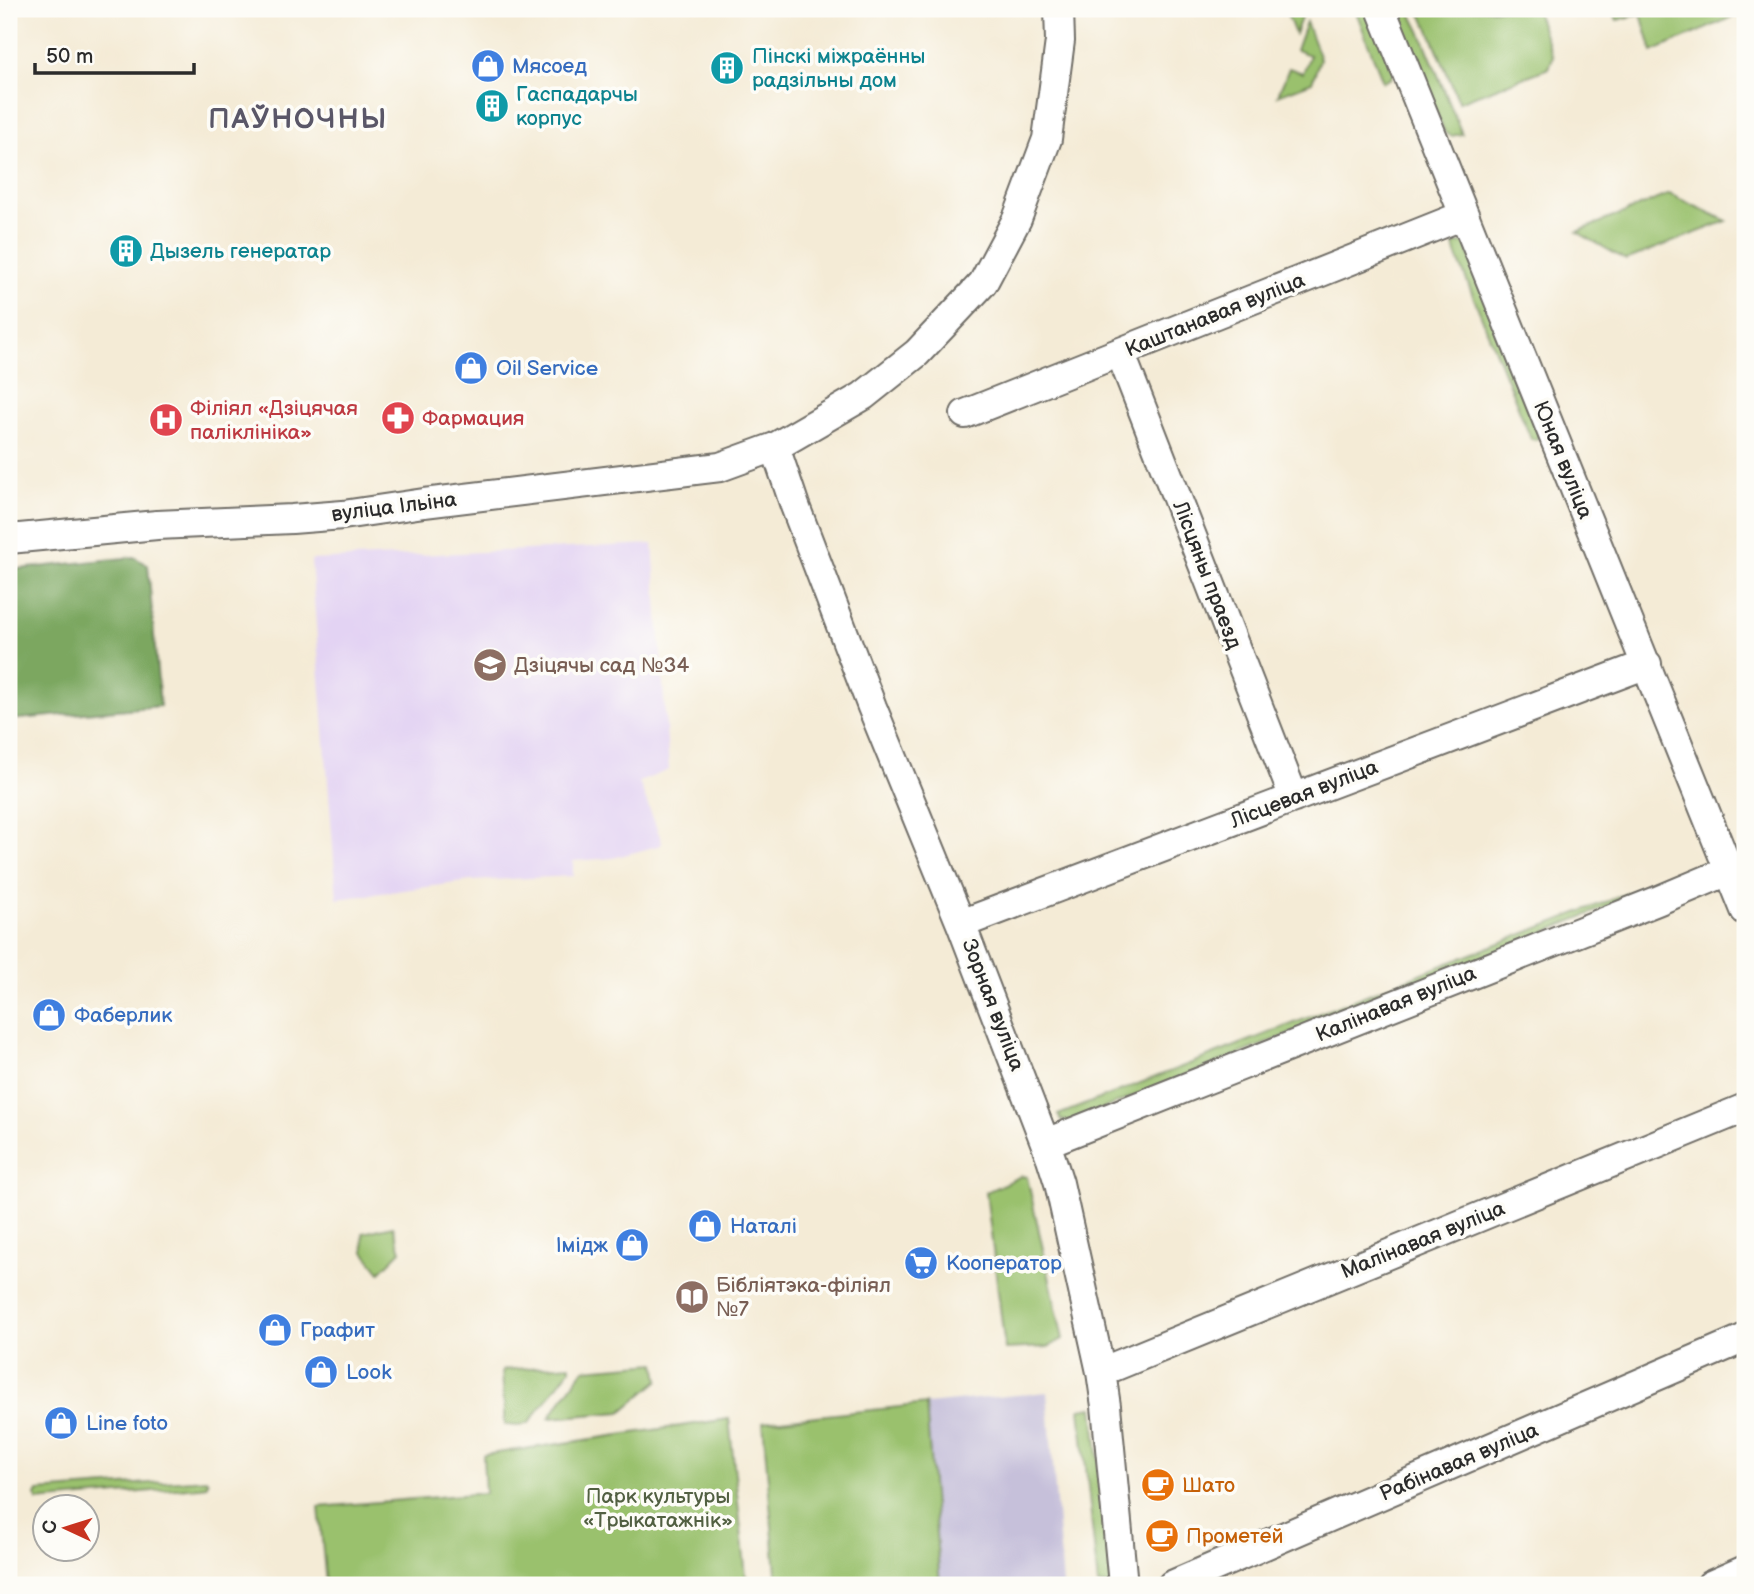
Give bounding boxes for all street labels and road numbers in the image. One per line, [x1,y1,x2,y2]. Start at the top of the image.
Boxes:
street label: Каштанавая вуліца [1122,267,1309,362]
street label: Юная вуліца [1528,397,1598,523]
street label: вуліца Ільіна [330,487,459,527]
street label: Лісцяны праезд [1167,497,1247,653]
street label: Лісцевая вуліца [1226,754,1382,834]
street label: Зорная вуліца [956,936,1030,1075]
street label: Калінавая вуліца [1312,960,1480,1048]
street label: Малінавая вуліца [1337,1195,1509,1284]
street label: Рабінавая вуліца [1376,1417,1543,1507]

